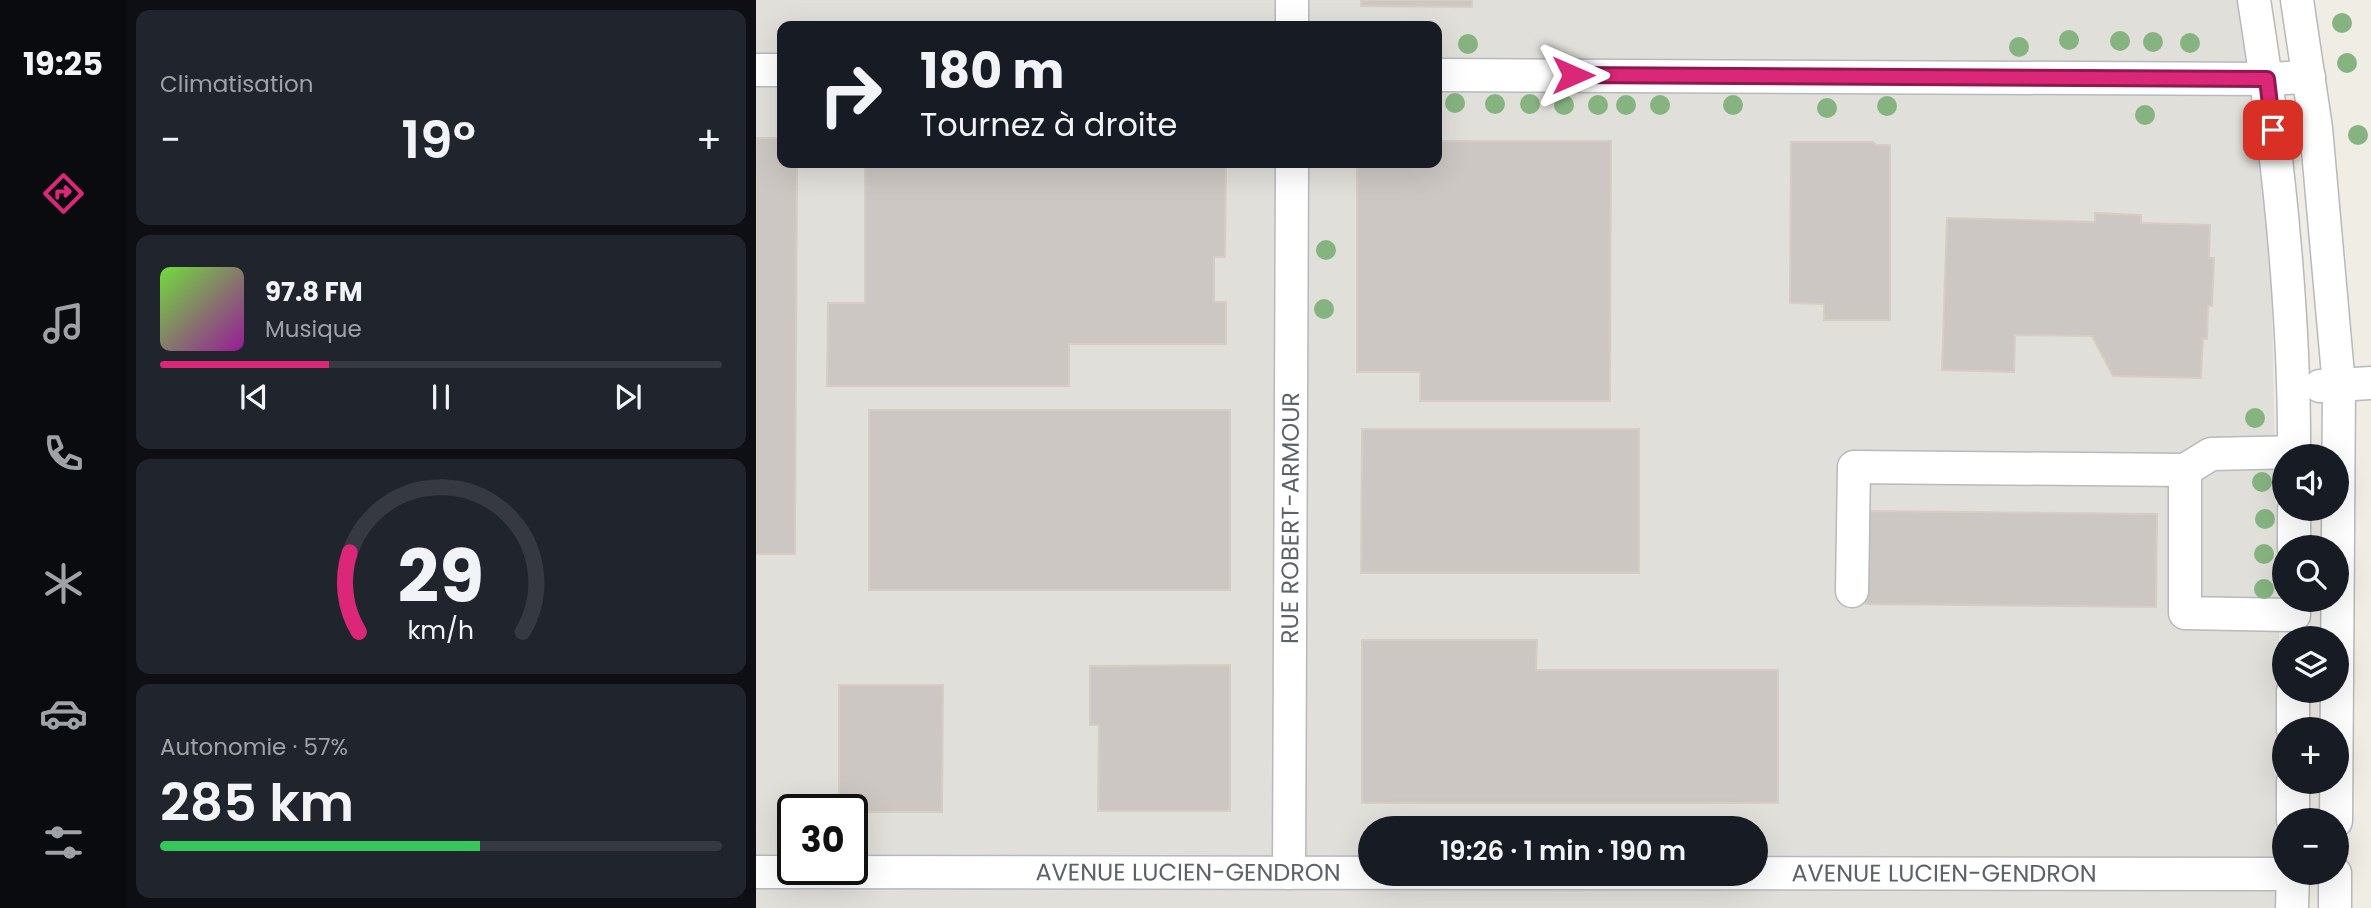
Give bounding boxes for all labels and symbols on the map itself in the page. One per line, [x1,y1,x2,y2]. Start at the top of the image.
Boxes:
position arrow [1536,38,1610,112]
pin [2243,100,2303,160]
street label: RUE ROBERT-ARMOUR [1273,392,1307,644]
speed limit sign: 30 [777,794,868,885]
street label: AVENUE LUCIEN-GENDRON [1035,855,1341,889]
street label: AVENUE LUCIEN-GENDRON [1791,856,2097,890]

